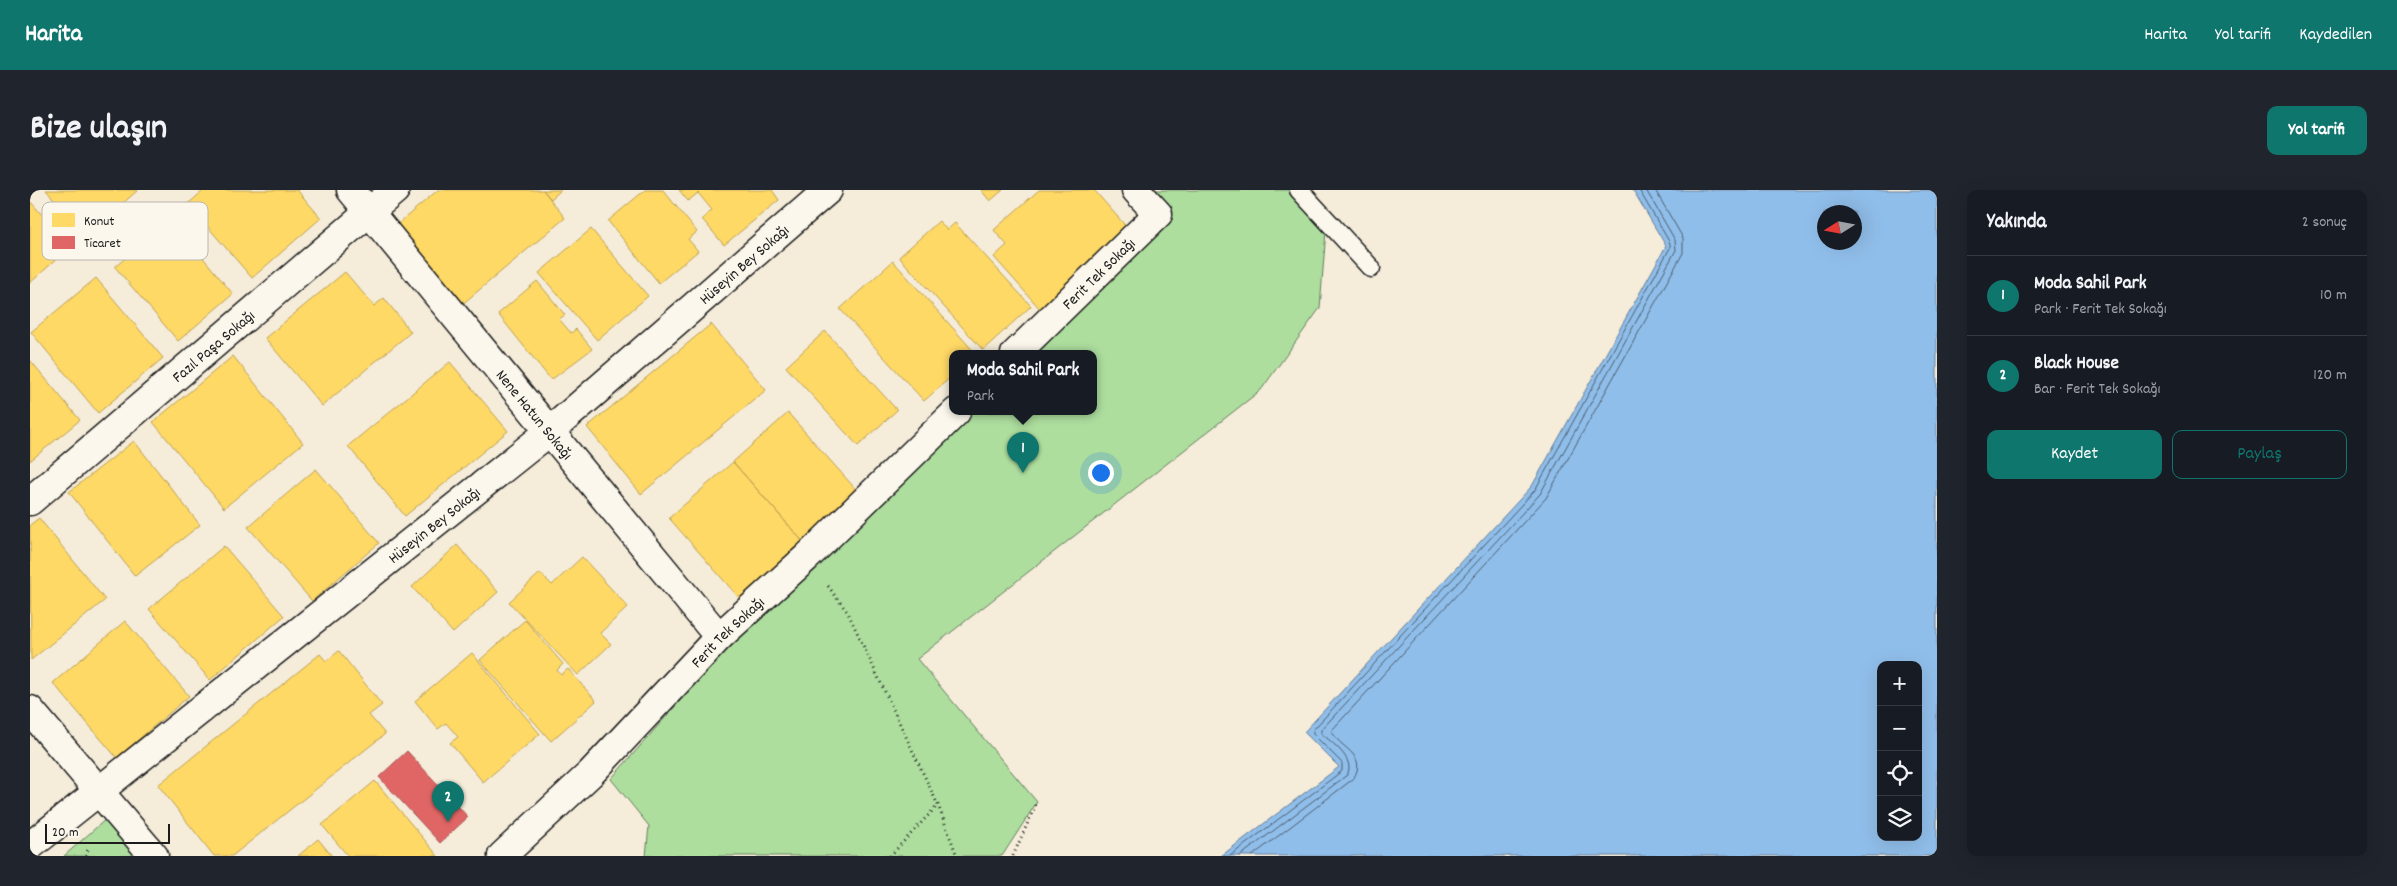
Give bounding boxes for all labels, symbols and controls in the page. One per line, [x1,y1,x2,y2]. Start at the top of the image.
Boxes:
text: Harita [25,18,82,52]
text: Harita [2144,23,2187,48]
text: Yol tarifi [2215,23,2271,48]
text: Kaydedilen [2299,23,2372,48]
text: Bize ulaşın [30,105,167,155]
button: Yol tarifi [2267,106,2367,155]
legend [42,202,208,260]
north arrow [1817,205,1862,250]
text: Yakında [1987,208,2046,238]
text: 2 sonuç [2302,211,2347,234]
text: Konut [84,212,114,232]
street label: Hüseyin Bey Sokağı [695,220,795,311]
street label: Ferit Tek Sokağı [1058,233,1142,316]
text: Ticaret [84,234,121,254]
text: Moda Sahil Park [2034,271,2146,298]
text: 1 [2001,284,2005,307]
text: 10 m [2320,284,2347,307]
text: Park · Ferit Tek Sokağı [2034,298,2167,321]
street label: Fazıl Paşa Sokağı [168,305,261,389]
popup [949,350,1097,415]
text: Black House [2034,351,2119,378]
text: Moda Sahil Park [967,358,1079,385]
text: 2 [2000,364,2007,387]
text: 120 m [2313,364,2347,387]
street label: Nene Hatun Sokağı [489,365,578,466]
text: Bar · Ferit Tek Sokağı [2034,378,2160,401]
text: Park [967,385,994,408]
button: Kaydet [1987,430,2162,479]
button: Paylaş [2172,430,2347,479]
pin: 1 [1007,432,1039,473]
your location [1088,460,1114,486]
street label: Hüseyin Bey Sokağı [384,482,486,570]
street label: Ferit Tek Sokağı [687,592,770,674]
map controls [1877,661,1922,841]
button: + [1877,661,1922,706]
button: − [1877,706,1922,751]
button: locate [1877,751,1922,796]
pin: 2 [432,781,464,822]
button: layers [1877,796,1922,841]
scale bar [45,821,170,844]
text: 20 m [52,823,79,843]

